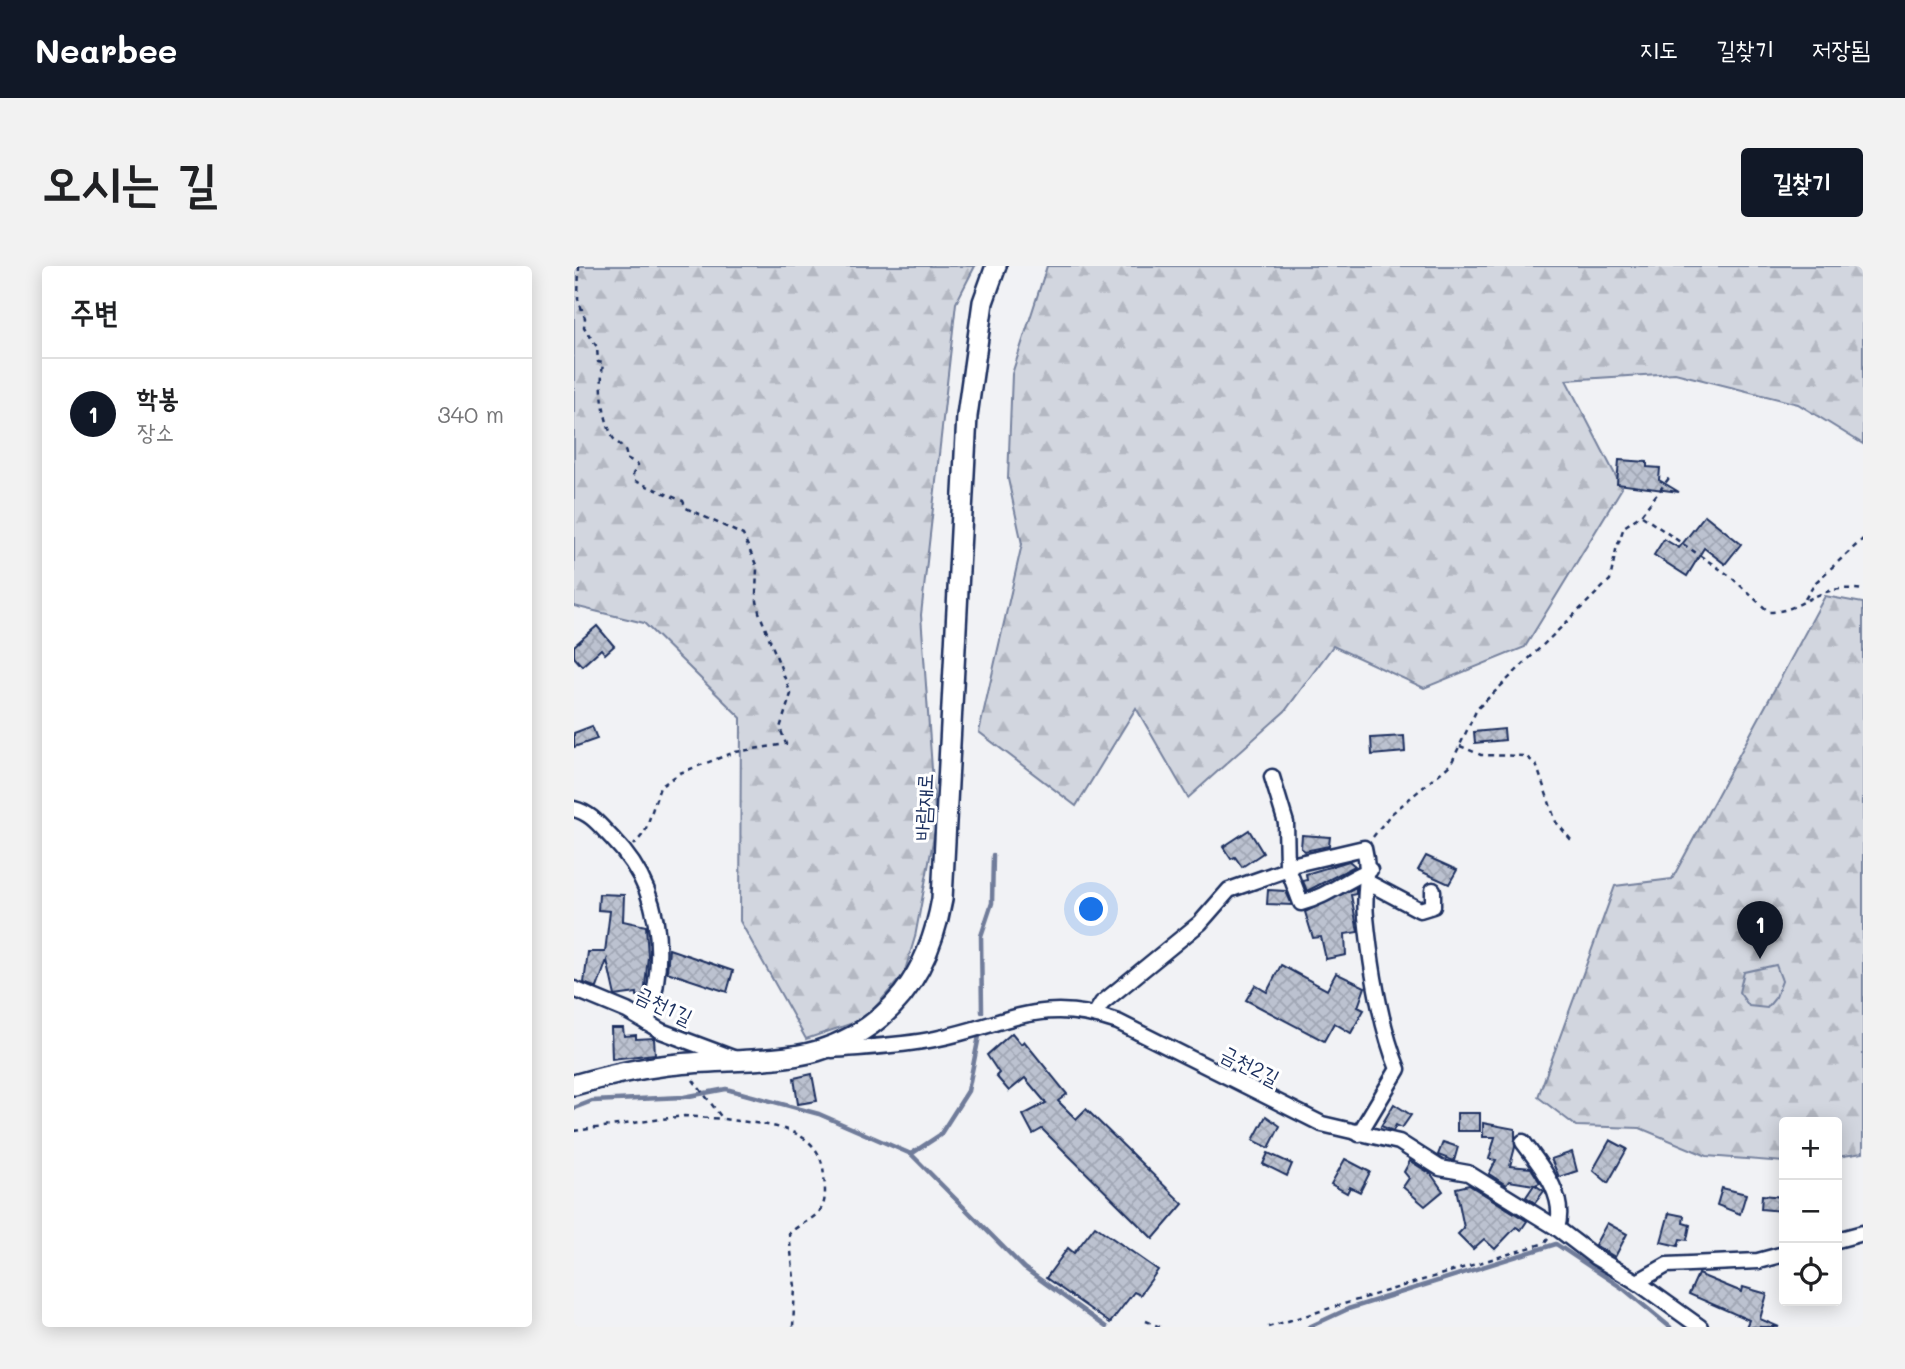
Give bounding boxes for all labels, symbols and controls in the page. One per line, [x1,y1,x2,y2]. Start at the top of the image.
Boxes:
text: Nearbee [35,28,178,71]
text: 지도 [1640,33,1678,64]
text: 길찾기 [1716,33,1774,64]
text: 저장됨 [1812,33,1870,64]
button: 길찾기 [1741,148,1863,217]
text: 오시는 길 [42,149,217,212]
text: 주변 [70,291,118,331]
text: 학봉 [137,380,179,414]
text: 1 [88,399,98,429]
text: 340 m [437,399,504,429]
text: 장소 [137,416,174,446]
street label: 바람재로 [907,772,938,841]
your location [1074,892,1108,926]
pin: 1 [1737,901,1783,959]
street label: 금천1길 [632,979,698,1030]
street label: 금천2길 [1217,1038,1285,1091]
map controls [1779,1117,1842,1306]
button: + [1779,1117,1842,1180]
button: − [1779,1180,1842,1243]
button: locate [1779,1243,1842,1306]

